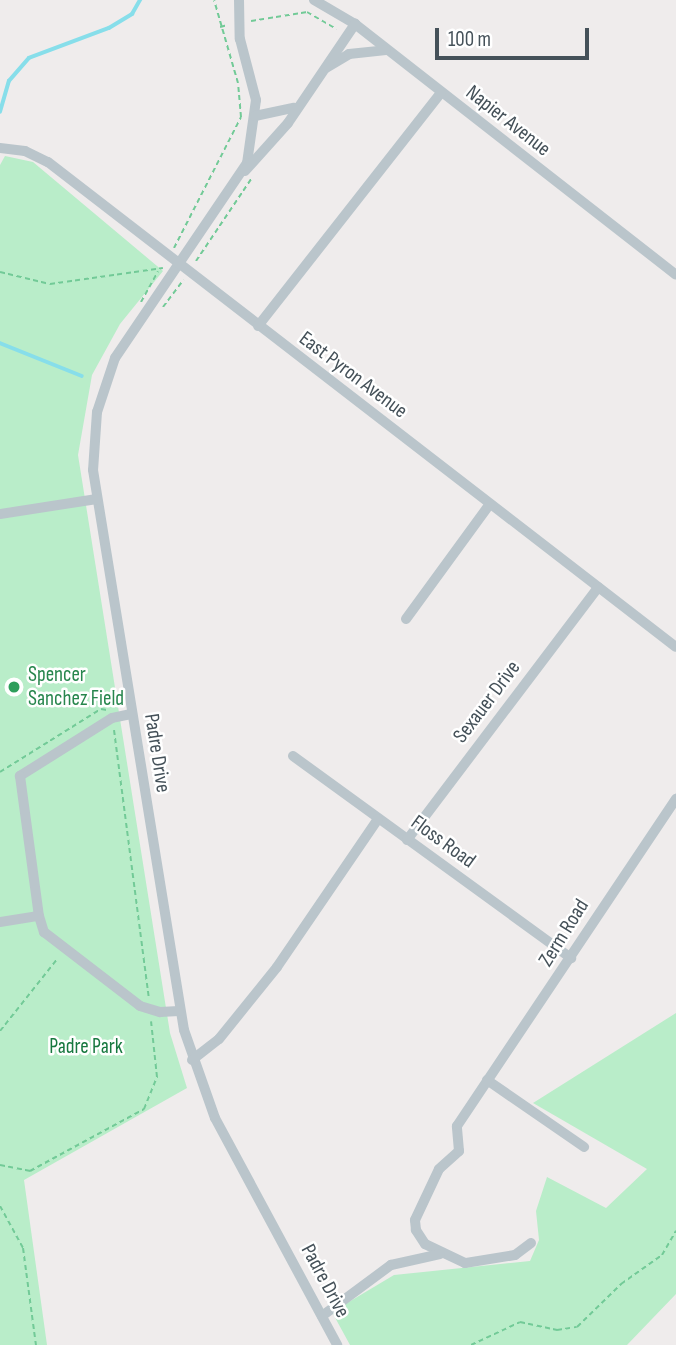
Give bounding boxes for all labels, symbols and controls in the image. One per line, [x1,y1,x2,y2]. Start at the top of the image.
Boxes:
scale bar [438,14,592,58]
text: 100 m [448,27,491,52]
street label: Napier Avenue [461,80,555,162]
street label: East Pyron Avenue [294,326,412,424]
street label: Sexauer Drive [448,656,526,748]
place label: Spencer Sanchez Field [28,662,124,712]
marker: Spencer Sanchez Field [6,679,22,695]
street label: Padre Drive [138,712,176,794]
street label: Floss Road [406,810,480,874]
street label: Zerm Road [534,895,594,971]
park label: Padre Park [49,1034,123,1060]
street label: Padre Drive [295,1240,355,1322]

